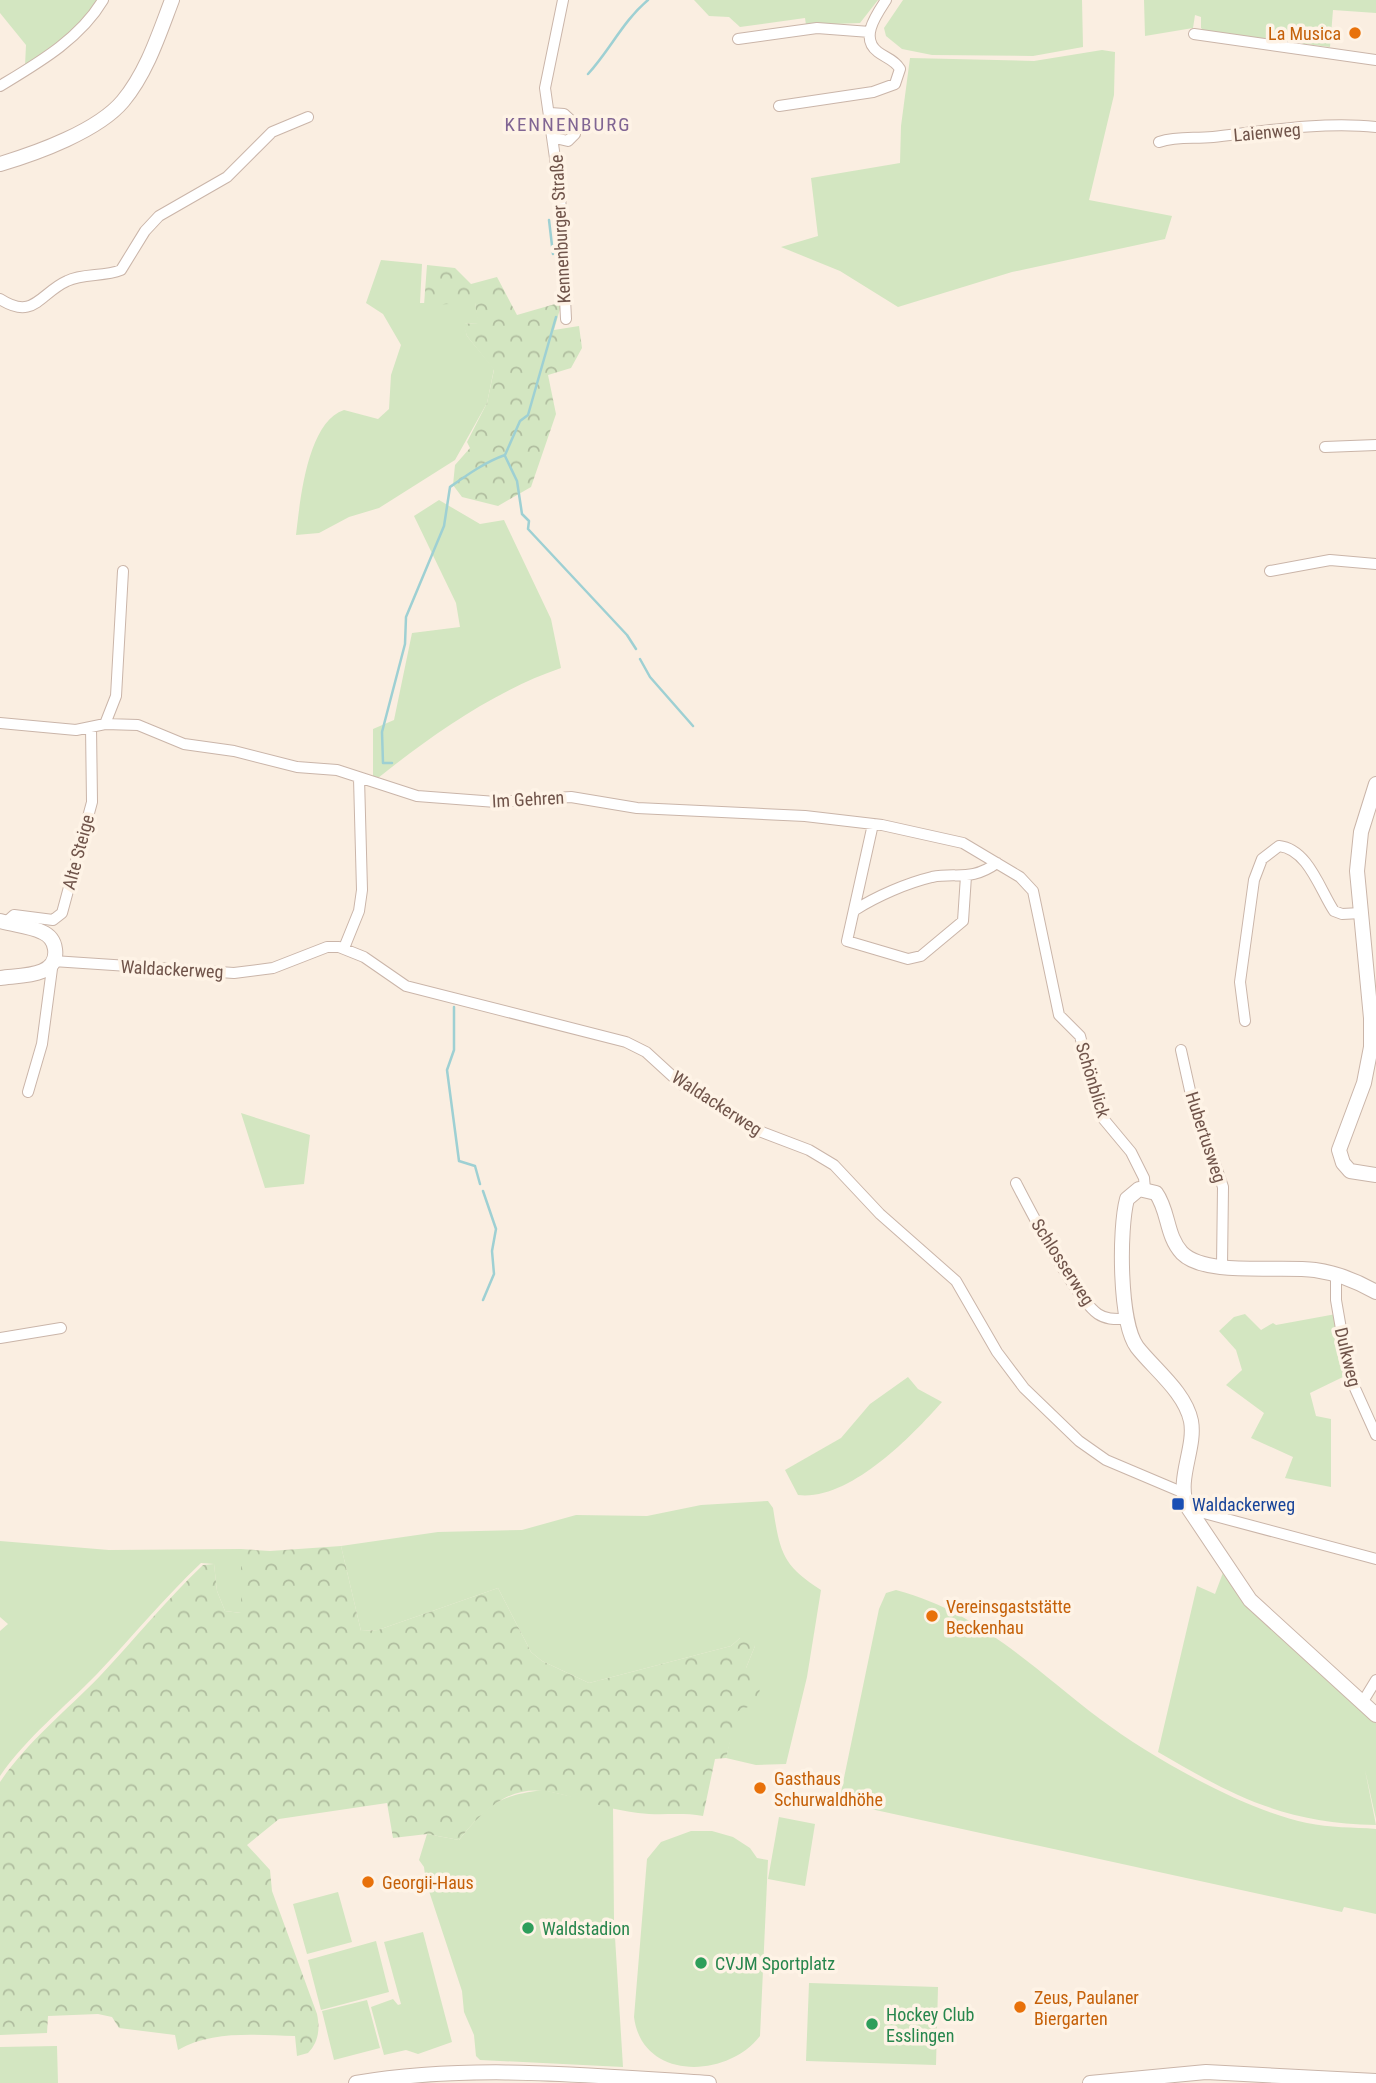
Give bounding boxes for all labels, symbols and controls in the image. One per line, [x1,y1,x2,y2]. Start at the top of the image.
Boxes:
place label: La Musica [1268,23,1341,44]
marker: La Musica [1347,25,1363,41]
district label: KENNENBURG [505,113,631,136]
street label: Laienweg [1232,119,1302,145]
street label: Kennenburger Straße [546,154,574,304]
street label: Im Gehren [491,787,565,811]
street label: Alte Steige [58,812,98,892]
street label: Waldackerweg [120,956,224,982]
street label: Schönblick [1072,1040,1114,1120]
street label: Waldackerweg [668,1066,766,1140]
street label: Hubertusweg [1181,1089,1231,1185]
street label: Schlosserweg [1027,1215,1099,1309]
street label: Dulkweg [1331,1325,1365,1389]
place label: Waldackerweg [1192,1494,1295,1515]
marker: Waldackerweg [1170,1496,1186,1512]
place label: Vereinsgaststätte Beckenhau [946,1596,1071,1638]
marker: Vereinsgaststätte Beckenhau [924,1608,940,1624]
place label: Gasthaus Schurwaldhöhe [774,1768,883,1810]
marker: Gasthaus Schurwaldhöhe [752,1780,768,1796]
place label: Georgii-Haus [382,1872,474,1893]
marker: Georgii-Haus [360,1874,376,1890]
place label: Waldstadion [542,1918,630,1939]
marker: Waldstadion [520,1920,536,1936]
place label: CVJM Sportplatz [715,1953,835,1974]
marker: CVJM Sportplatz [693,1955,709,1971]
place label: Zeus, Paulaner Biergarten [1034,1987,1139,2029]
marker: Zeus, Paulaner Biergarten [1012,1999,1028,2015]
place label: Hockey Club Esslingen [886,2004,974,2046]
marker: Hockey Club Esslingen [864,2016,880,2032]

